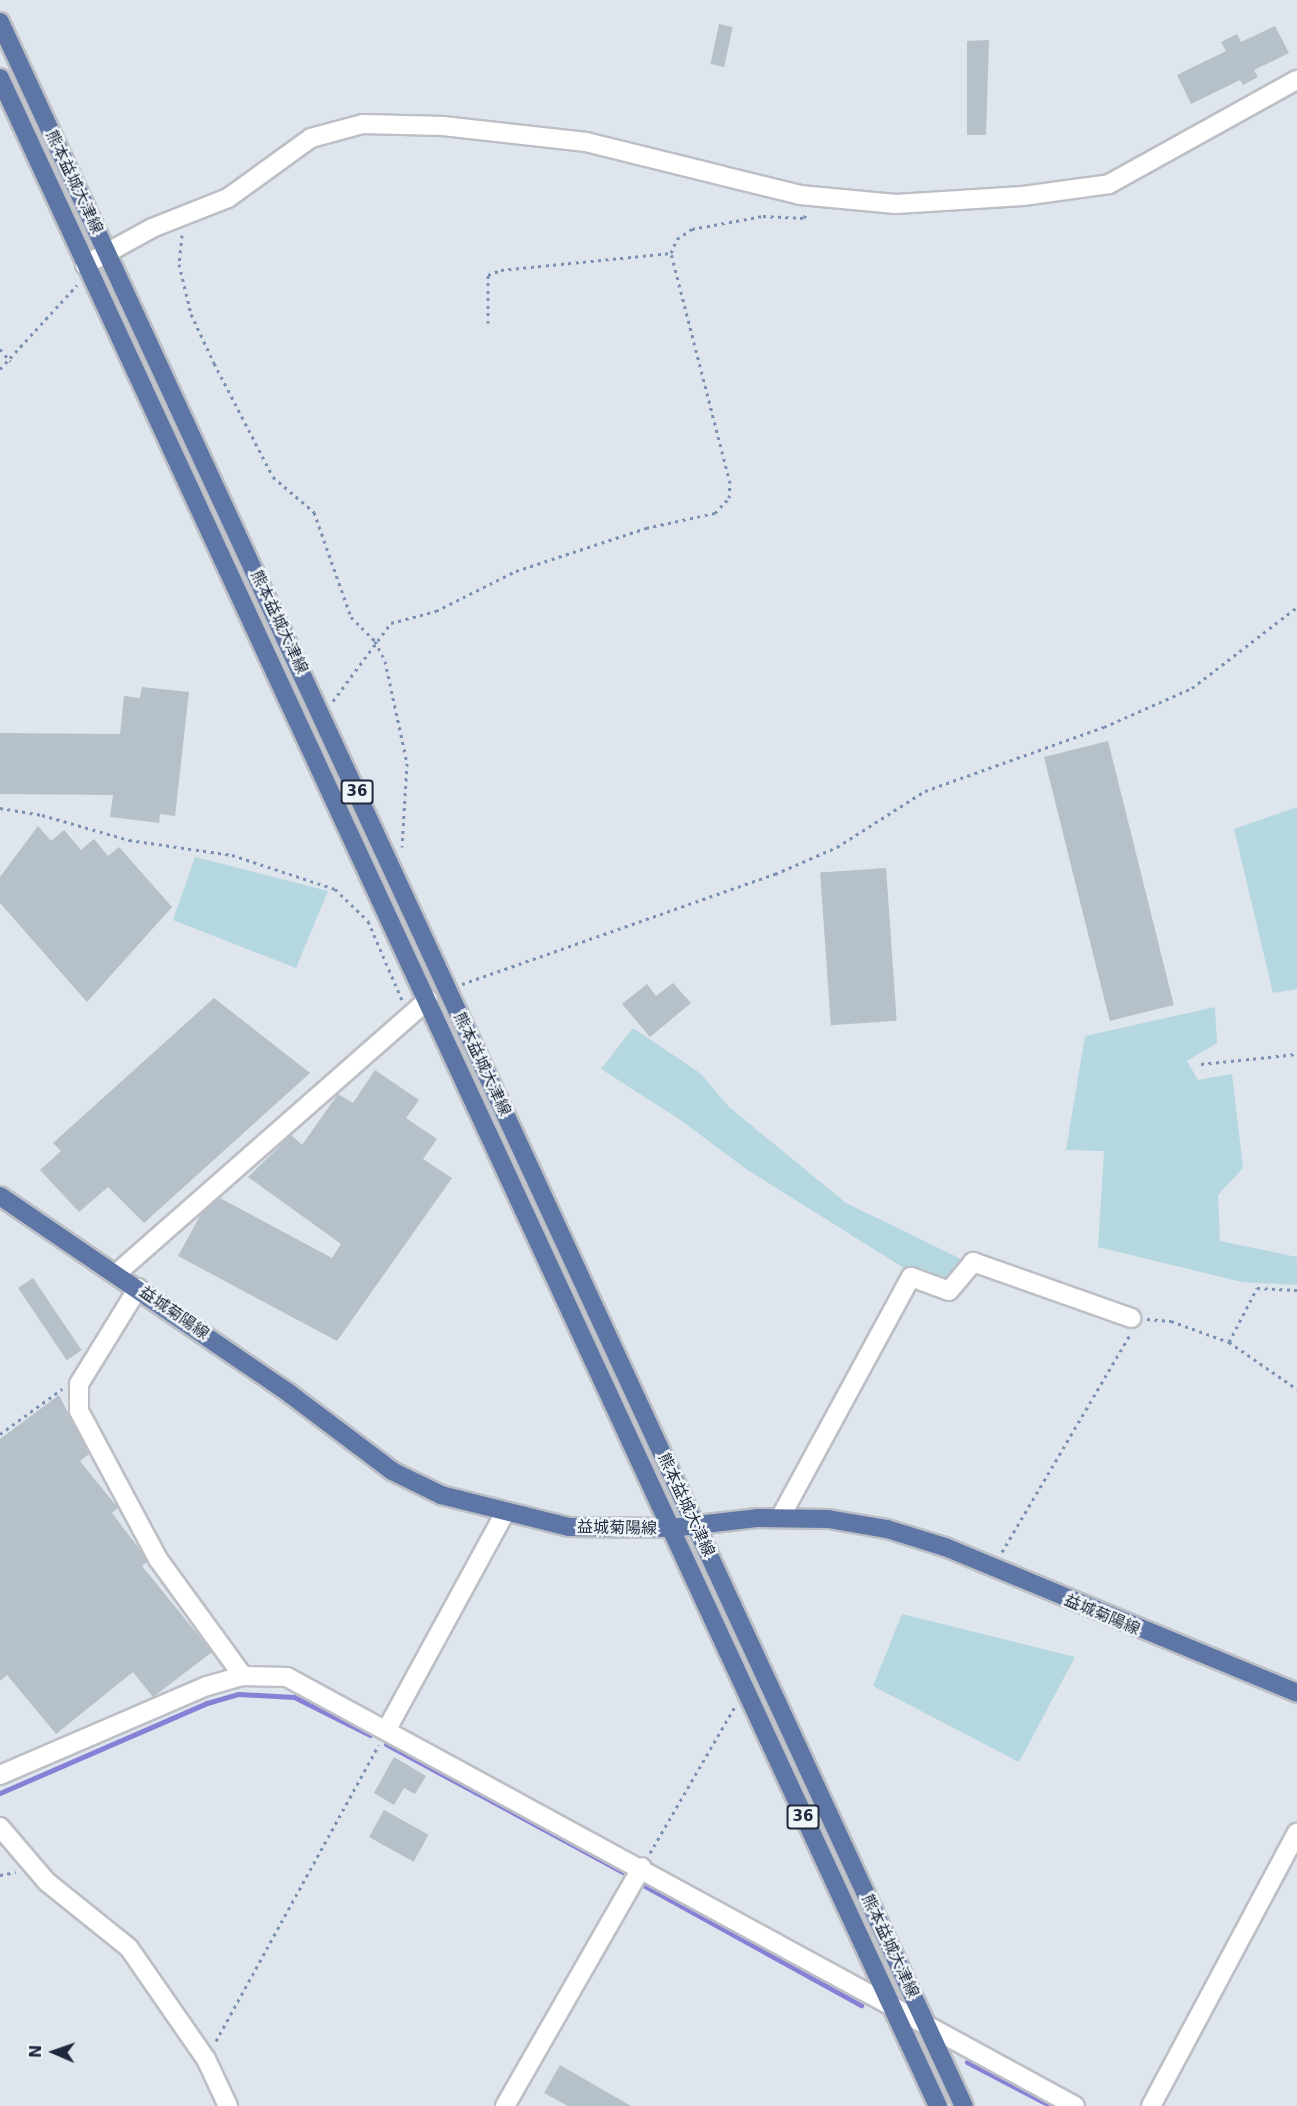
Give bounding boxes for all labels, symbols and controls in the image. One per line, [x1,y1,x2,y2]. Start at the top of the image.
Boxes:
street label: 熊本益城大津線 [42,127,106,237]
street label: 熊本益城大津線 [247,567,311,677]
road number: 36 [340,780,374,804]
street label: 熊本益城大津線 [450,1009,514,1119]
street label: 益城菊陽線 [136,1282,212,1344]
street label: 熊本益城大津線 [654,1450,718,1560]
street label: 益城菊陽線 [577,1518,657,1538]
street label: 益城菊陽線 [1061,1591,1143,1639]
road number: 36 [786,1805,820,1829]
street label: 熊本益城大津線 [858,1891,922,2001]
north arrow [24,2022,84,2082]
text: N [26,2044,45,2058]

